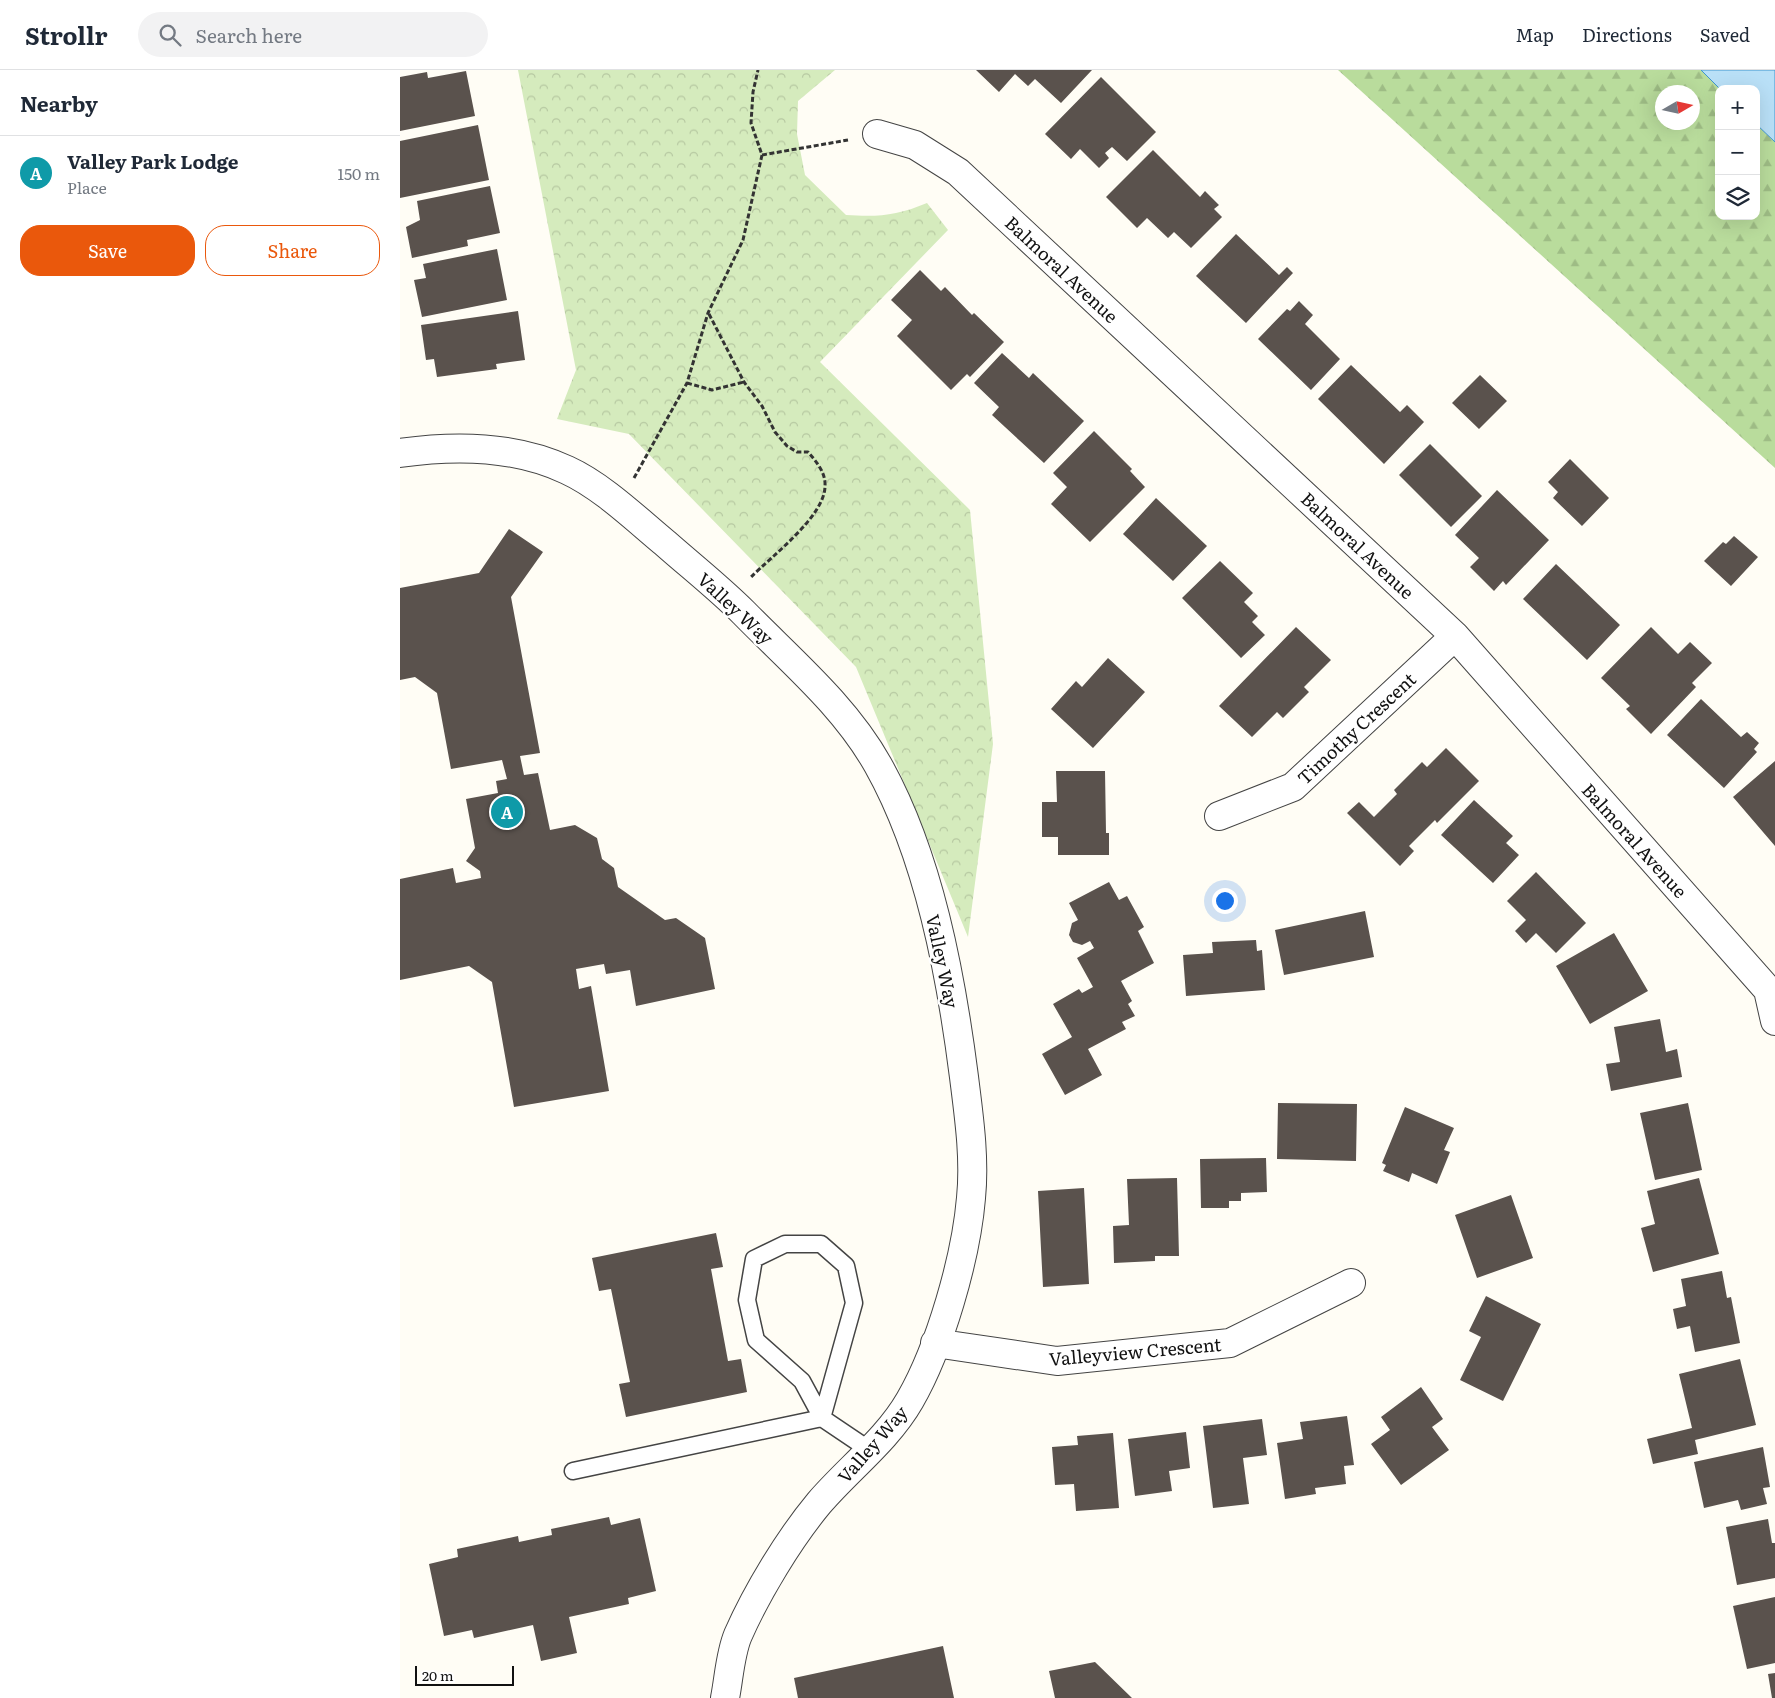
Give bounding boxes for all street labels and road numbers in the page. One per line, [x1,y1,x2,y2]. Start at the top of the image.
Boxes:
street label: Balmoral Avenue [999,209,1125,329]
street label: Balmoral Avenue [1295,485,1421,605]
street label: Valley Way [692,566,780,651]
street label: Timothy Crescent [1291,665,1422,790]
street label: Balmoral Avenue [1576,777,1694,903]
street label: Valley Way [920,912,966,1011]
street label: Valleyview Crescent [1048,1330,1223,1372]
street label: Valley Way [831,1399,914,1489]

